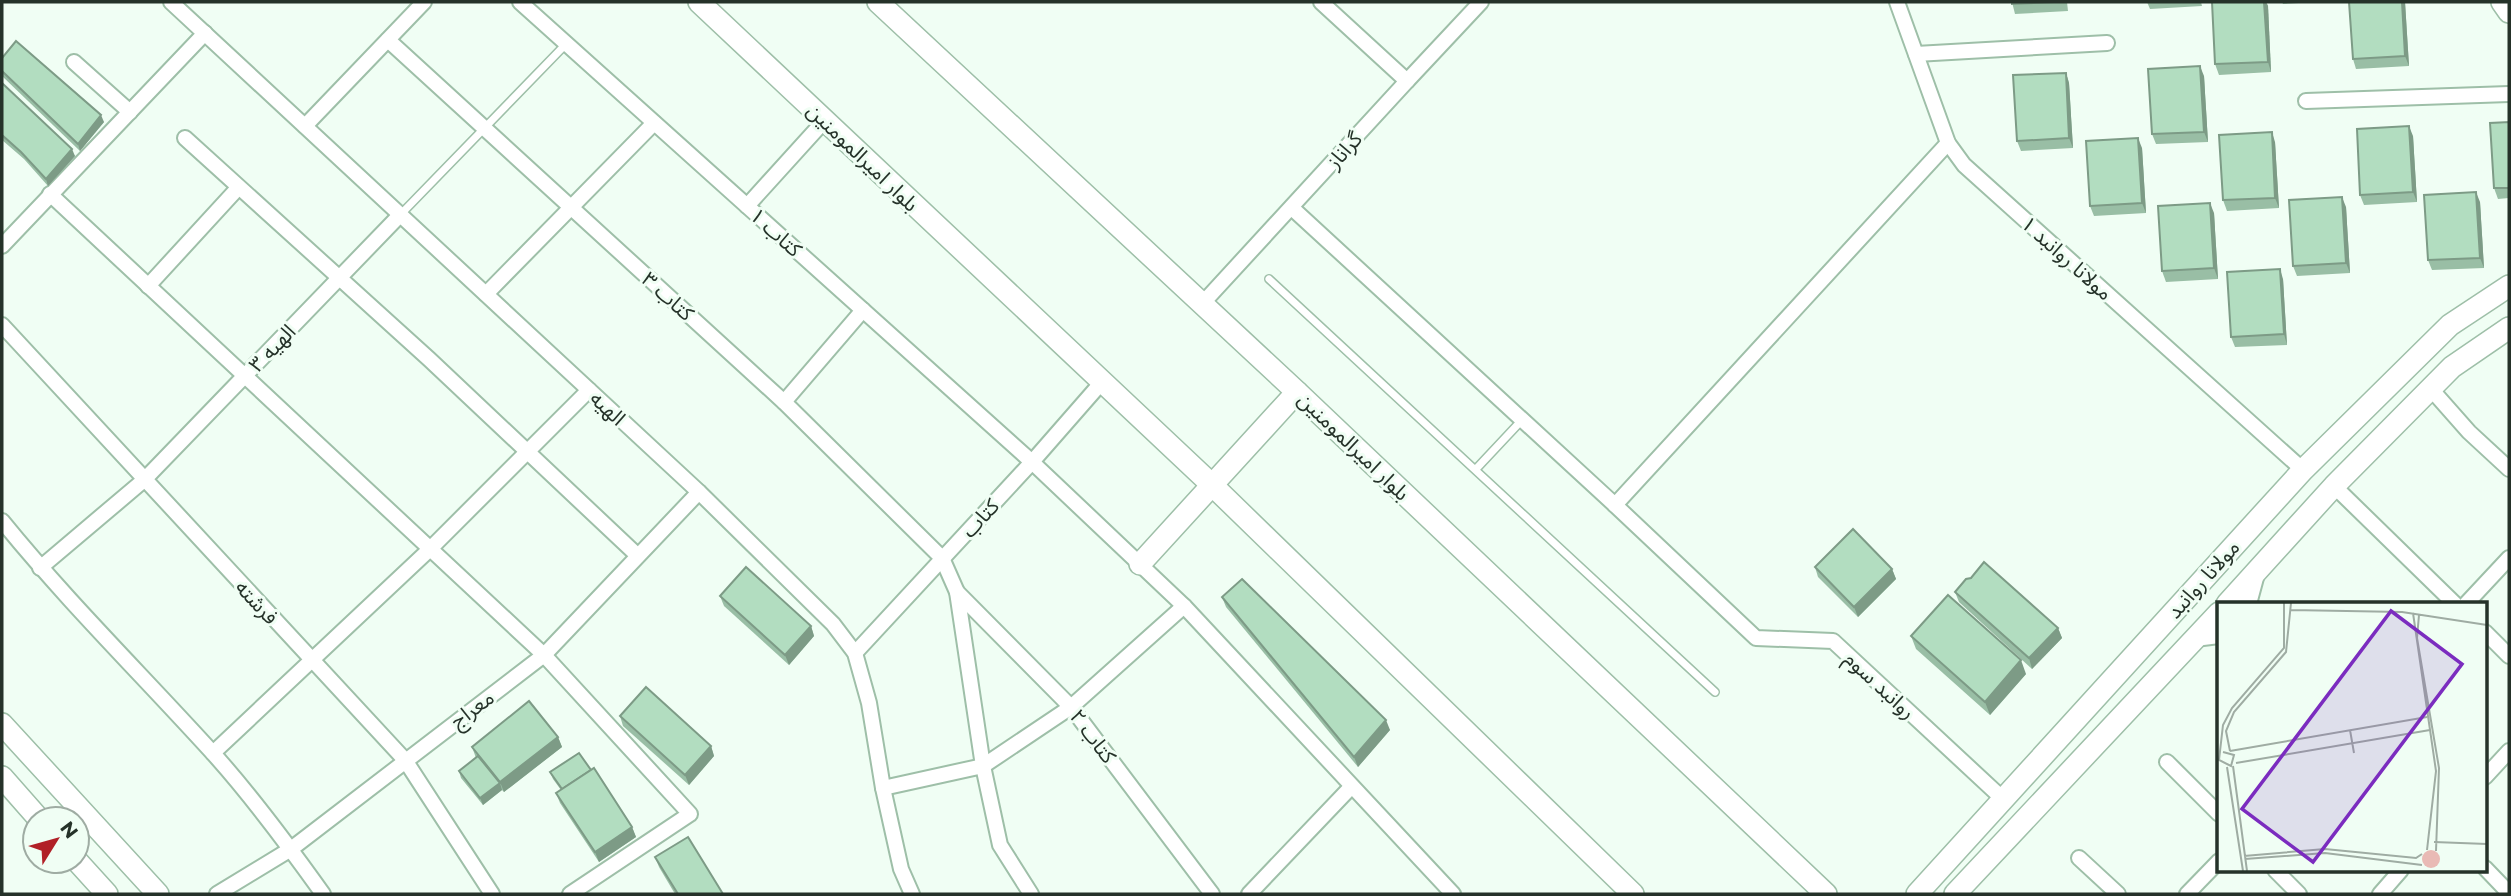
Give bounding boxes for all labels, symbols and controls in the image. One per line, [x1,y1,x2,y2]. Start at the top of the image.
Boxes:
street label: بلوار امیرالمومنین [802,97,924,217]
street label: گراناز [1320,126,1367,174]
street label: کتاب ۱ [745,202,807,262]
street label: مولانا روانبد ۱ [2016,211,2118,305]
street label: کتاب ۳ [637,266,699,326]
street label: الهیه ۳ [243,319,301,377]
street label: الهیه [585,386,631,430]
street label: بلوار امیرالمومنین [1293,386,1415,506]
street label: کتاب [956,493,1004,542]
street label: مولانا روانبد [2161,535,2245,623]
street label: فرشته [230,575,284,629]
inset map [2217,602,2486,872]
street label: روانبد سوم [1837,646,1921,727]
street label: معراج [445,685,501,736]
street label: کتاب ۲ [1065,704,1122,768]
north arrow [21,805,91,875]
text: N [55,817,83,843]

